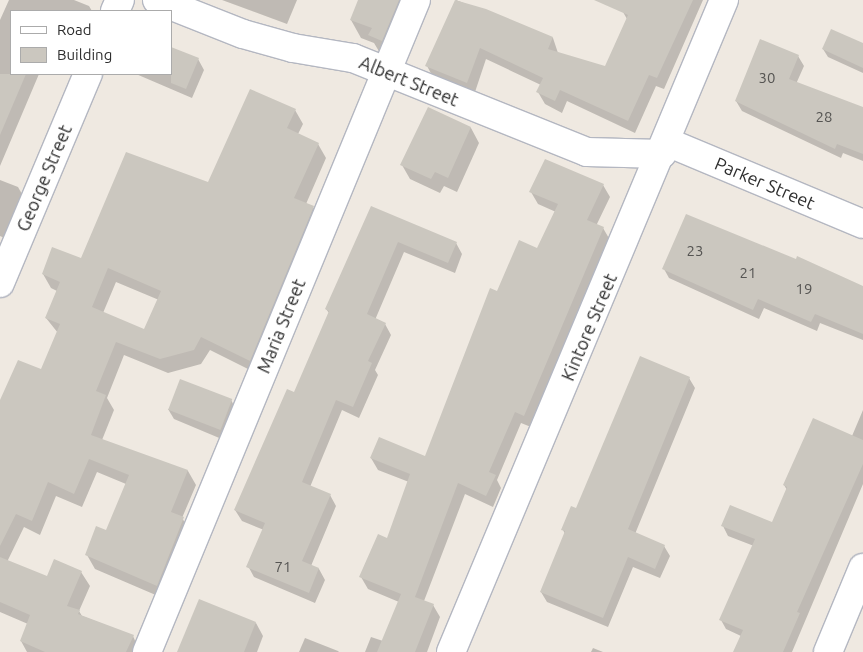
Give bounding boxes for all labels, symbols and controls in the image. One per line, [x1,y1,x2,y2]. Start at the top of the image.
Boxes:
legend [10,10,172,75]
text: Road [57,21,92,38]
text: Building [57,46,112,63]
street label: Albert Street [356,51,462,111]
house number: 30 [759,69,775,87]
house number: 28 [816,108,832,126]
street label: George Street [12,121,76,235]
street label: Parker Street [712,152,818,214]
house number: 23 [687,242,703,260]
house number: 21 [740,264,756,282]
street label: Kintore Street [557,270,621,384]
street label: Maria Street [252,276,310,376]
house number: 19 [796,280,812,298]
house number: 71 [275,558,291,576]

